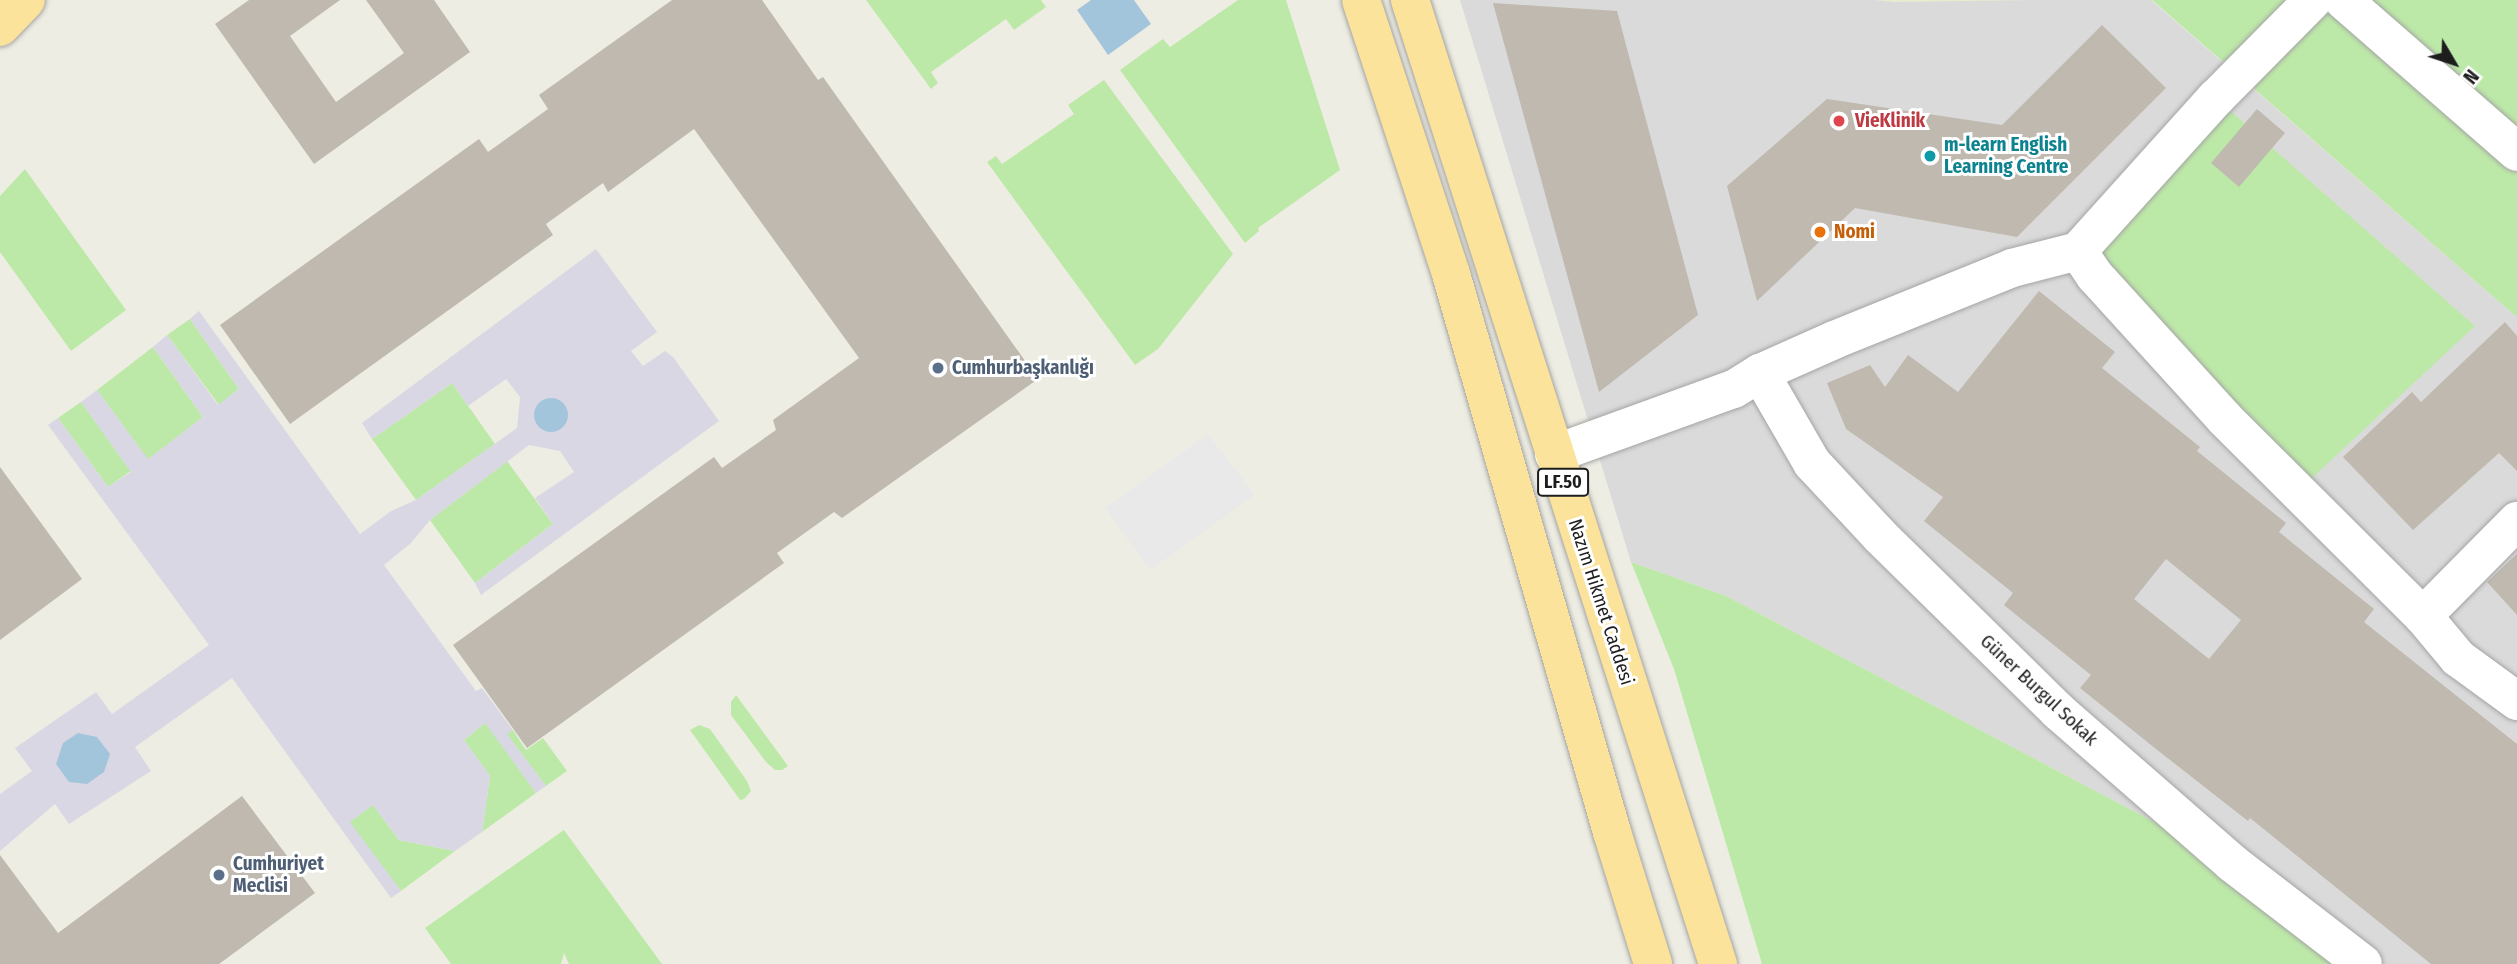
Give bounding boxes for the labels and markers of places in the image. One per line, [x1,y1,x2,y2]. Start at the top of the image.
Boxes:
place label: VieKlinik [1855,110,1925,132]
marker: VieKlinik [1829,111,1849,131]
place label: m-learn English Learning Centre [1944,134,2068,178]
marker: m-learn English Learning Centre [1922,148,1938,164]
place label: Nomi [1834,221,1875,243]
marker: Nomi [1812,224,1828,240]
place label: Cumhurbaşkanlığı [952,357,1094,379]
marker: Cumhurbaşkanlığı [930,360,946,376]
place label: Cumhuriyet Meclisi [233,853,324,897]
marker: Cumhuriyet Meclisi [211,867,227,883]

